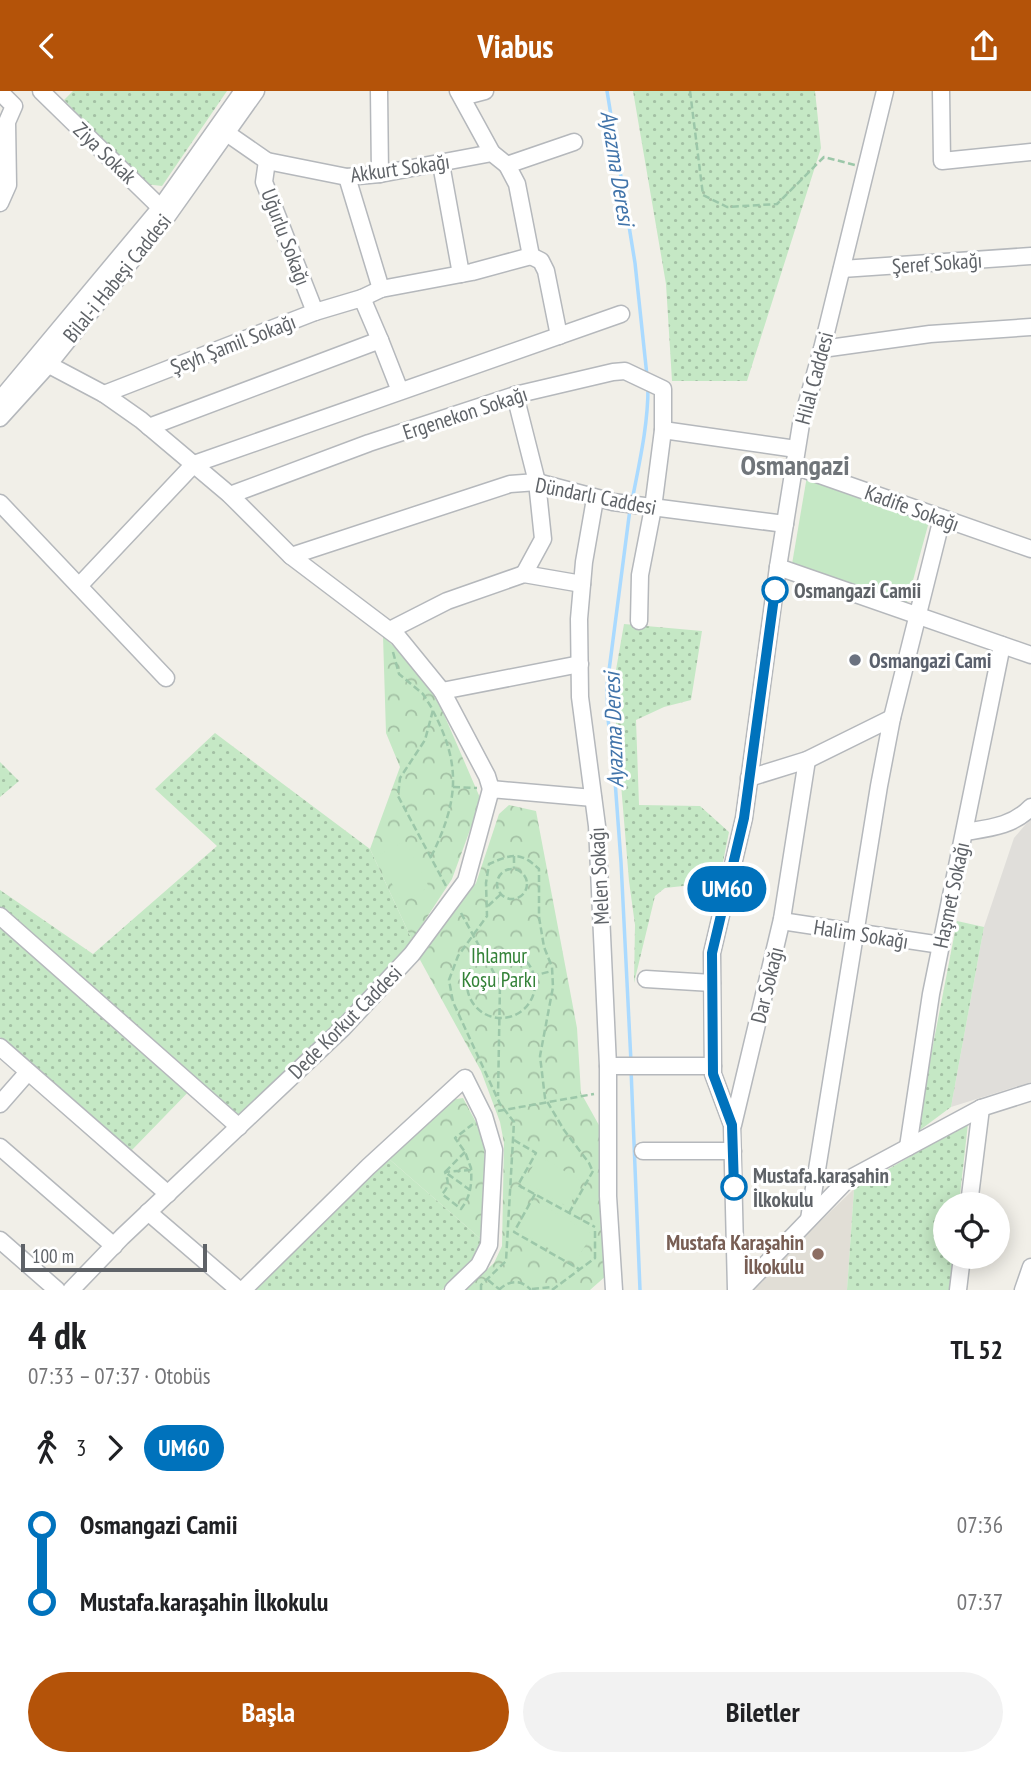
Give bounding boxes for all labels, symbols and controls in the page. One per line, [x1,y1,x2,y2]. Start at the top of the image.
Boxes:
text: Viabus [477,25,554,67]
icon: back [28,27,66,65]
icon: share [965,27,1003,65]
water label: Ayazma Deresi [595,109,642,230]
street label: Ziya Sokak [68,116,142,190]
street label: Akkurt Sokağı [349,148,451,188]
street label: Uğurlu Sokağı [255,185,317,289]
street label: Bilal-i Habeşi Caddesi [57,208,177,348]
street label: Şeref Sokağı [891,246,983,280]
street label: Şeyh Şamil Sokağı [167,308,299,380]
street label: Hilal Caddesi [789,329,839,427]
street label: Ergenekon Sokağı [399,380,531,446]
district label: Osmangazi [741,446,849,483]
street label: Dündarlı Caddesi [533,471,659,521]
street label: Kadife Sokağı [861,478,963,538]
marker: Osmangazi Camii [762,577,788,603]
place label: Osmangazi Camii [794,577,921,604]
place label: Osmangazi Cami [869,647,992,674]
marker: Osmangazi Cami [847,652,863,668]
water label: Ayazma Deresi [596,669,630,788]
street label: Melen Sokağı [583,827,615,925]
street label: Haşmet Sokağı [927,840,975,950]
line badge: UM60 [678,866,776,912]
text: UM60 [701,873,753,904]
street label: Halim Sokağı [812,913,910,955]
park label: Ihlamur Koşu Parkı [461,942,537,993]
street label: Dar Sokağı [744,944,790,1026]
street label: Dede Korkut Caddesi [282,959,408,1085]
place label: Mustafa.karaşahin İlkokulu [753,1162,889,1213]
marker: Mustafa.karaşahin İlkokulu [721,1174,747,1200]
map controls [933,1192,1010,1269]
button: locate [933,1192,1010,1269]
place label: Mustafa Karaşahin İlkokulu [666,1229,804,1280]
scale bar [21,1241,206,1273]
text: 100 m [32,1244,74,1268]
marker: Mustafa Karaşahin İlkokulu [810,1246,826,1262]
text: 4 dk [28,1310,87,1359]
text: TL 52 [951,1333,1003,1366]
text: 07:33 – 07:37 · Otobüs [28,1361,211,1390]
icon: walk [28,1429,66,1467]
icon: forward [96,1429,134,1467]
text: UM60 [158,1432,210,1463]
text: 3 [76,1433,86,1462]
text: Osmangazi Camii [80,1508,238,1541]
text: 07:36 [957,1510,1003,1539]
text: Mustafa.karaşahin İlkokulu [80,1585,328,1618]
text: 07:37 [957,1587,1003,1616]
button: Başla [28,1672,509,1752]
button: Biletler [523,1672,1003,1752]

